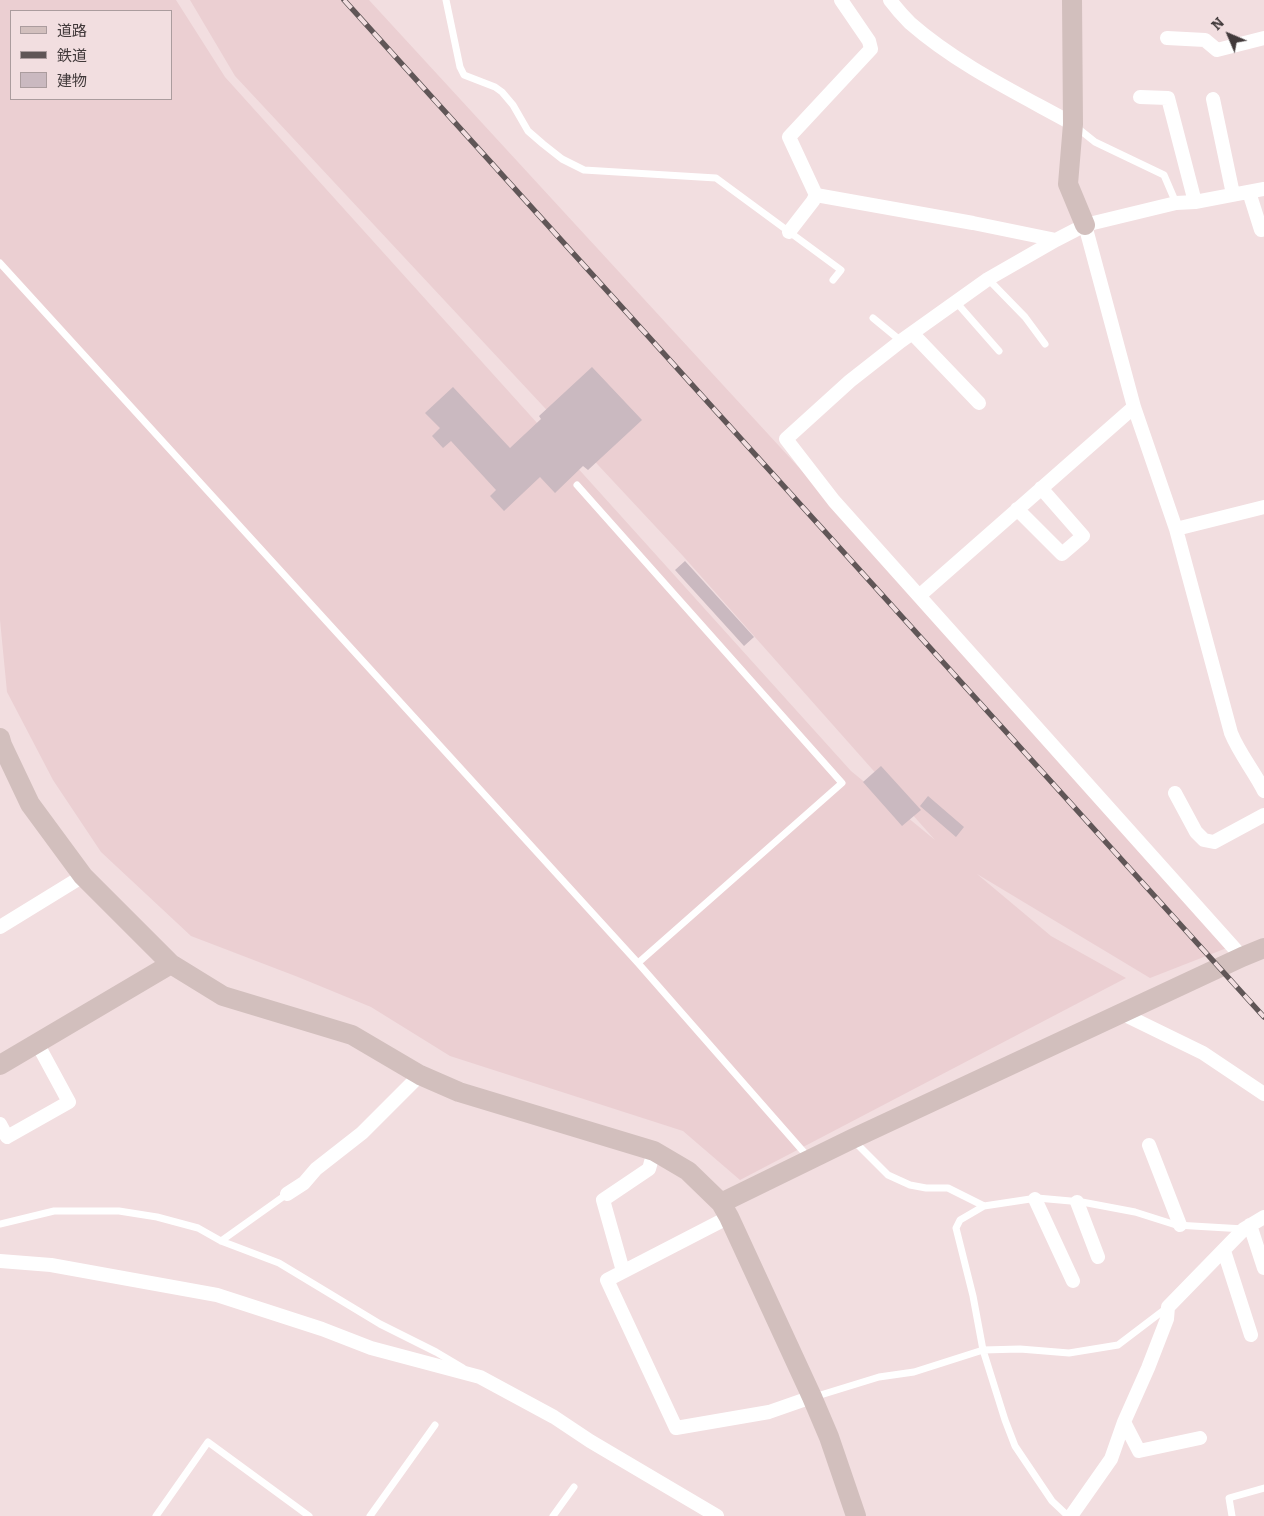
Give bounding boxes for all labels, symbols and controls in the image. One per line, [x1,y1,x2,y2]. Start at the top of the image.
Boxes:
legend [10,10,172,100]
north arrow [1204,10,1254,60]
text: N [1208,14,1228,34]
text: 道路 [57,22,87,40]
text: 鉄道 [57,47,87,65]
text: 建物 [57,72,87,90]

